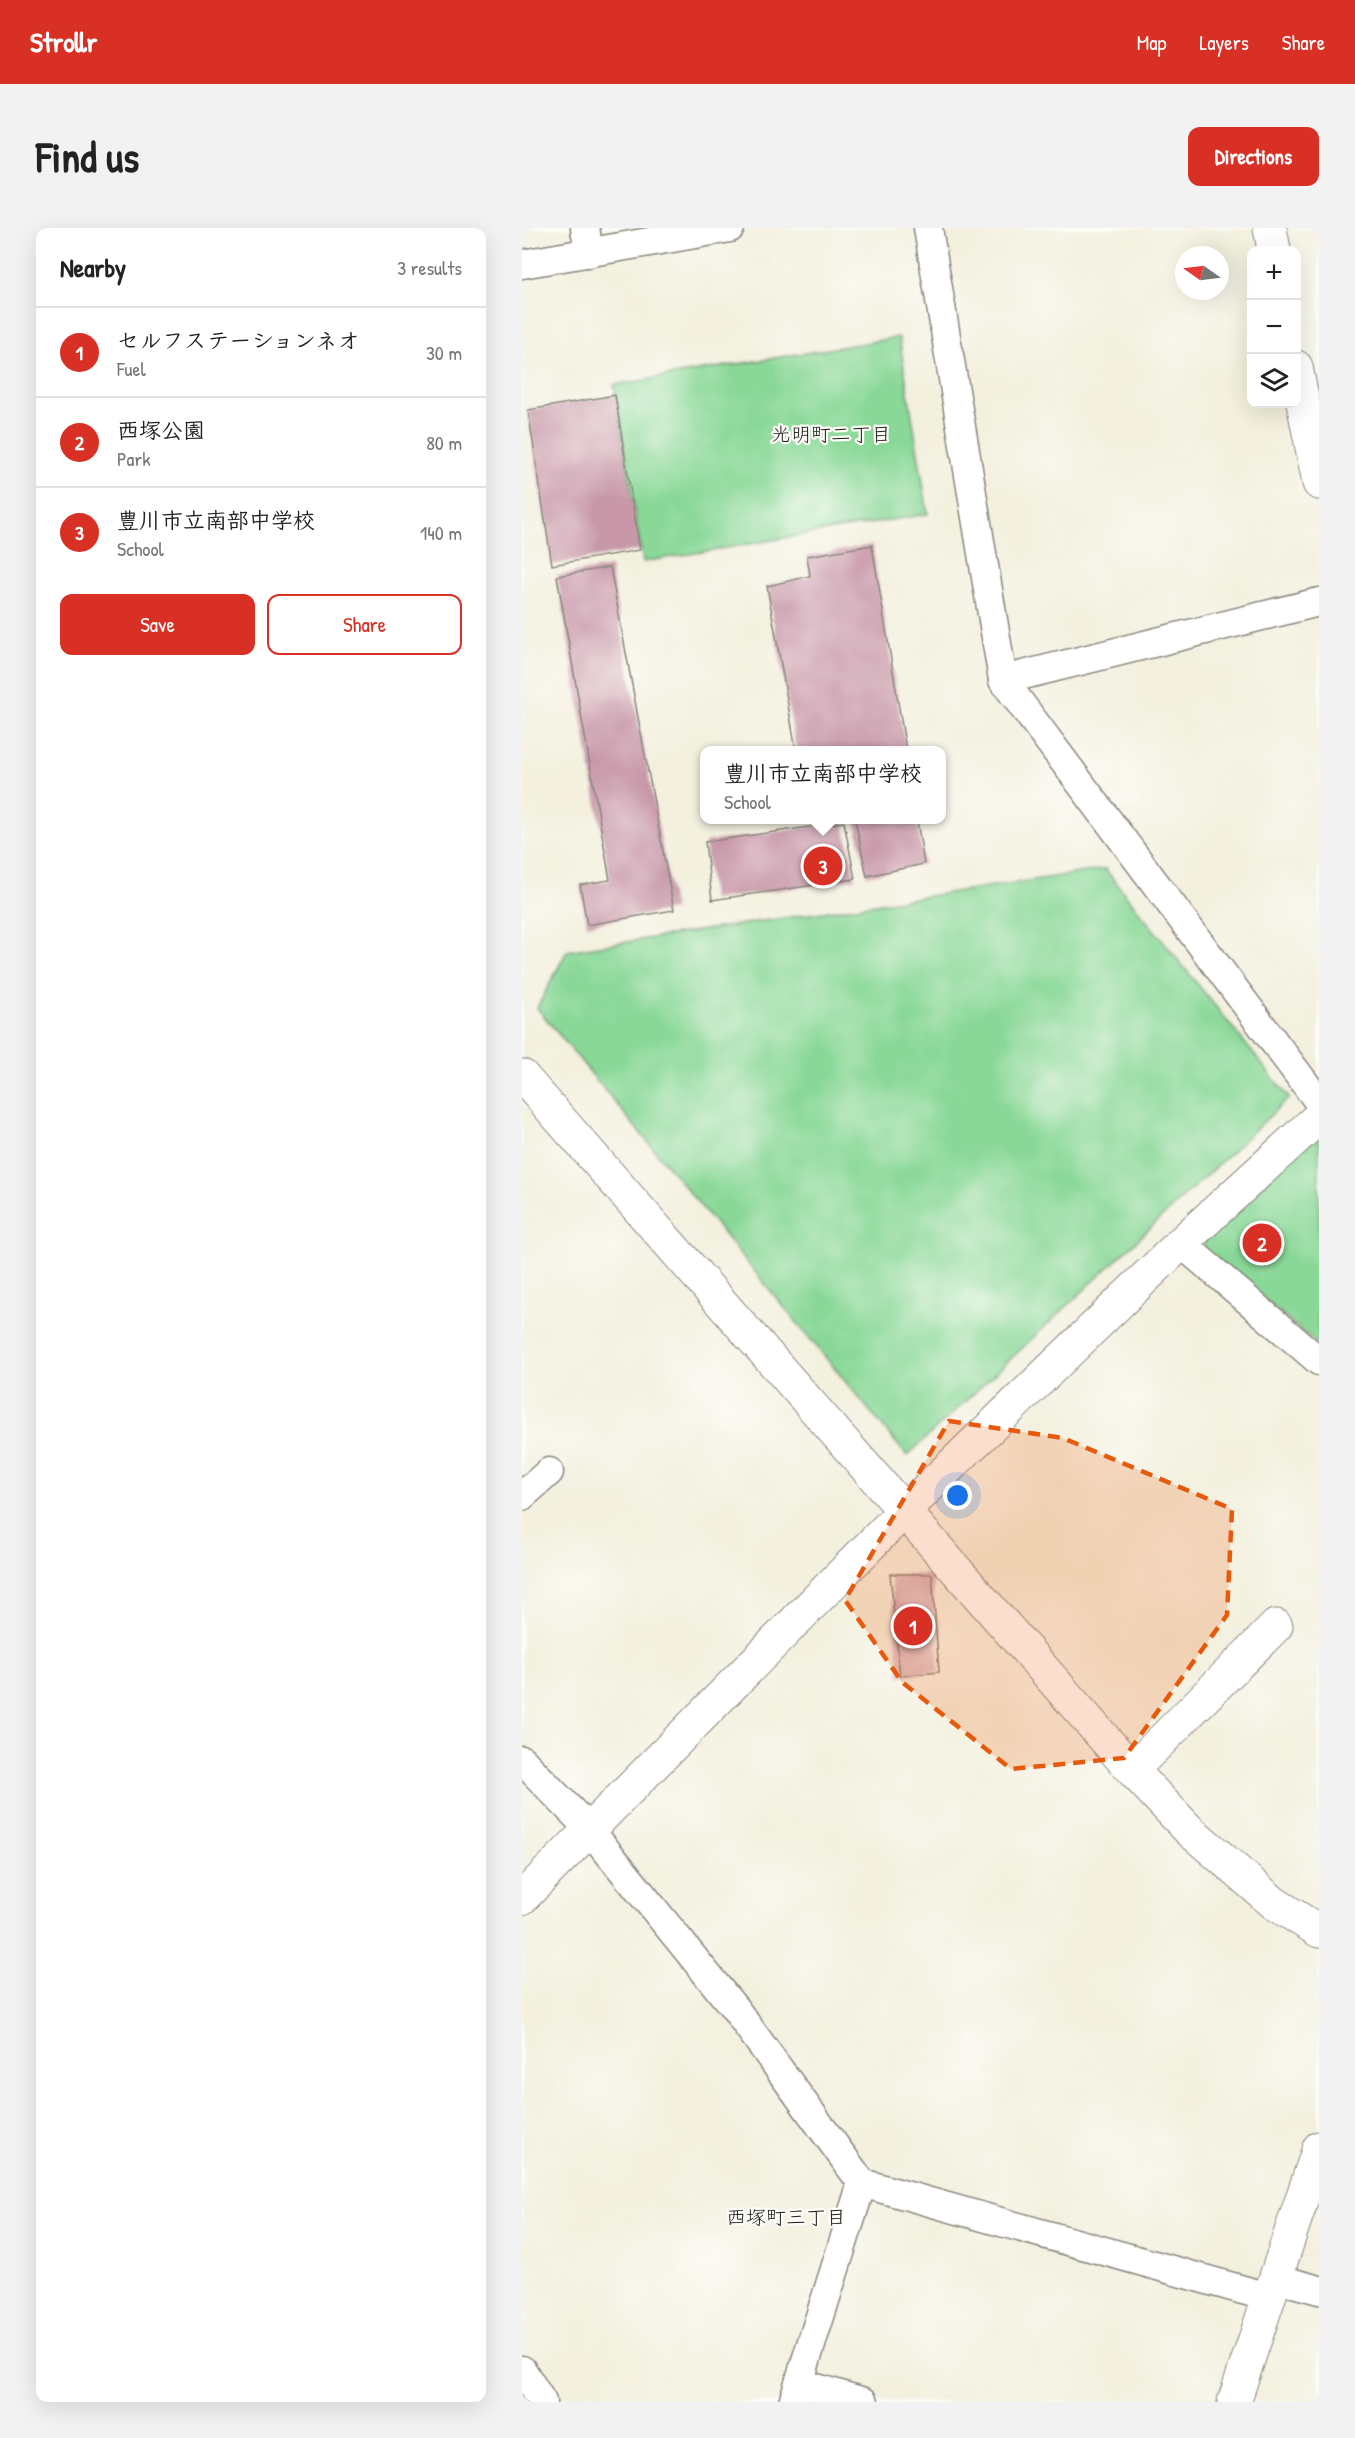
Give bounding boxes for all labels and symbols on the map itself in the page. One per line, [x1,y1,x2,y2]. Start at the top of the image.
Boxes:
north arrow [1175,246,1229,300]
district label: 光明町二丁目 [771,420,891,447]
pin: 3 [804,844,842,888]
pin: 2 [1242,1220,1282,1266]
your location [943,1481,972,1510]
pin: 1 [894,1604,932,1648]
district label: 西塚町三丁目 [726,2203,846,2230]

